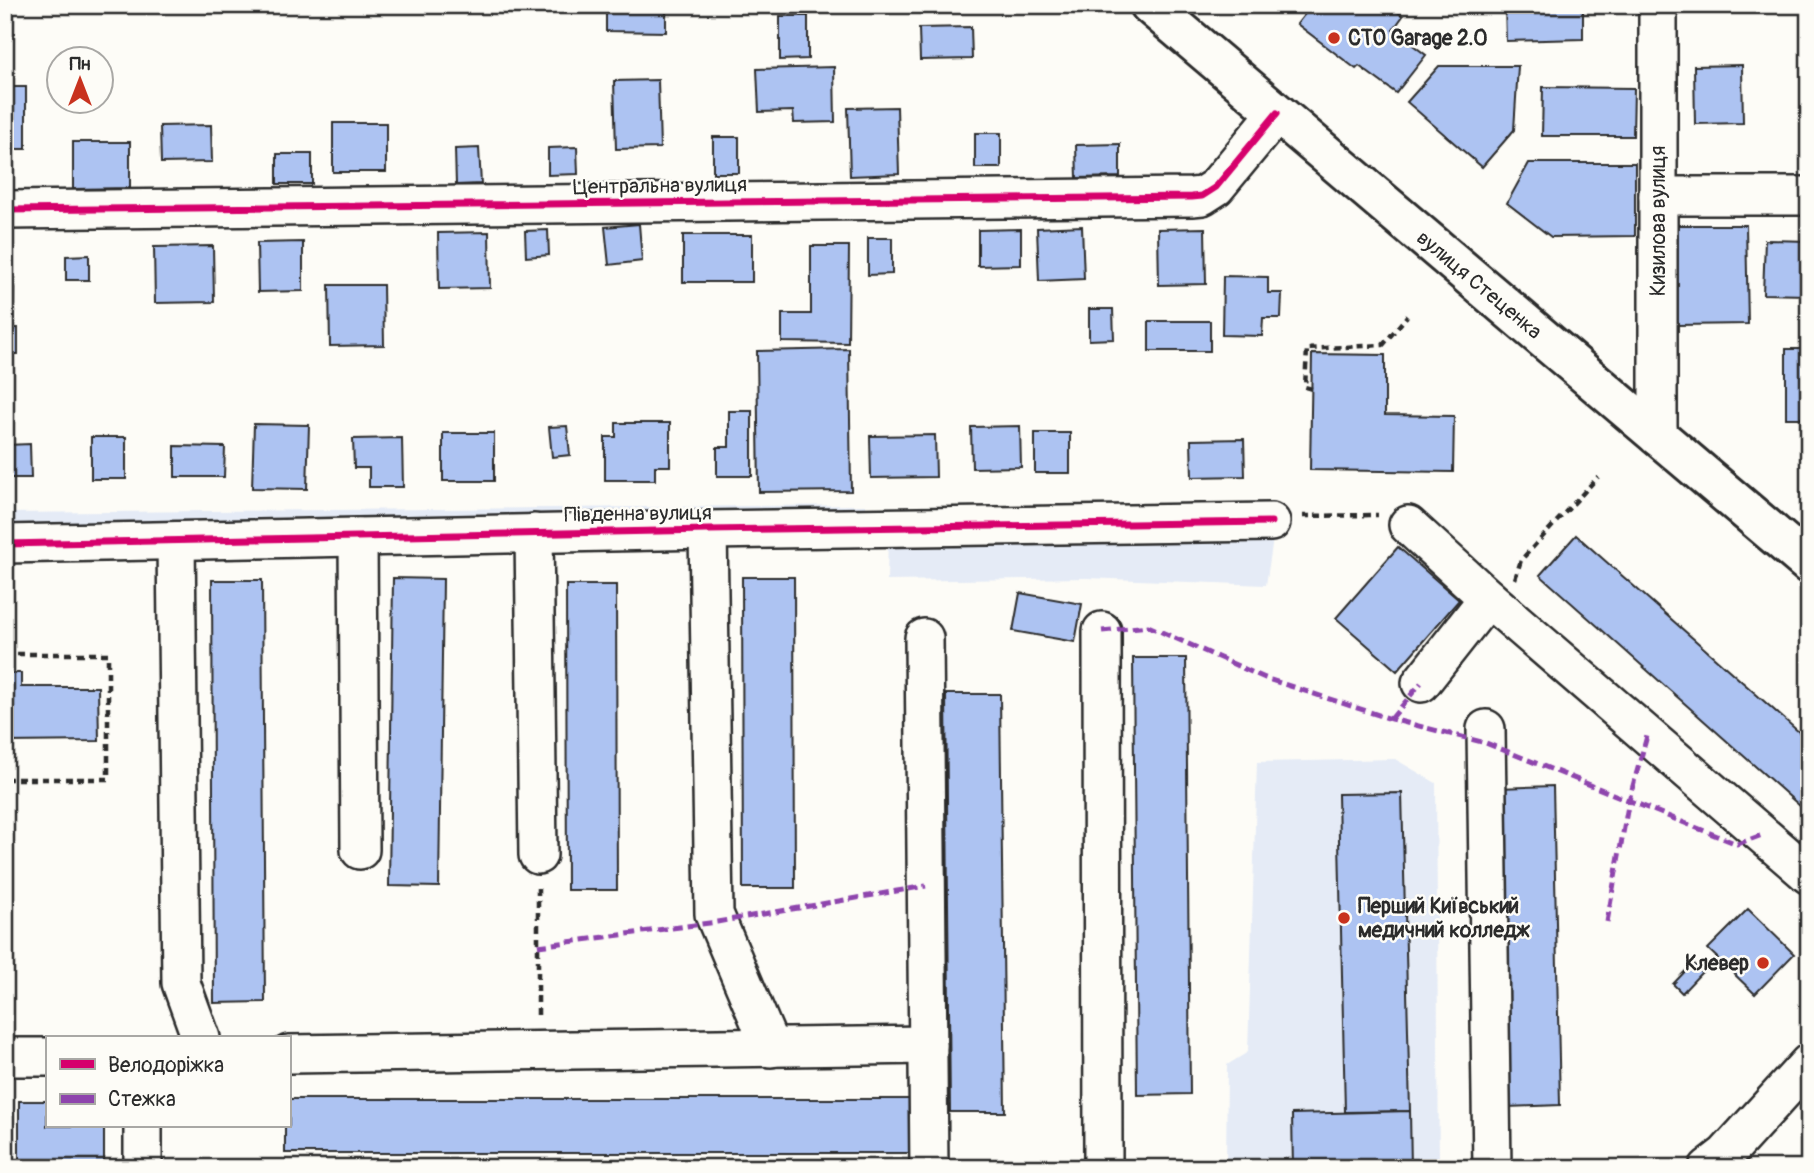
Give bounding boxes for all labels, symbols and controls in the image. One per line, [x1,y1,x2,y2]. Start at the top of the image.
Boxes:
place label: СТО Garage 2.0 [1348,25,1488,52]
marker: СТО Garage 2.0 [1326,30,1342,46]
north arrow [46,46,116,116]
text: Пн [70,52,90,76]
street label: Кизилова вулиця [1645,146,1672,296]
street label: Центральна вулиця [573,171,747,201]
street label: вулиця Стеценка [1411,225,1547,345]
street label: Південна вулиця [564,499,712,529]
place label: Перший Київський медичний колледж [1358,893,1530,944]
marker: Перший Київський медичний колледж [1336,910,1352,926]
place label: Клевер [1685,950,1749,977]
marker: Клевер [1755,955,1771,971]
legend [46,1036,290,1128]
text: Велодоріжка [108,1052,224,1079]
text: Стежка [108,1086,176,1113]

